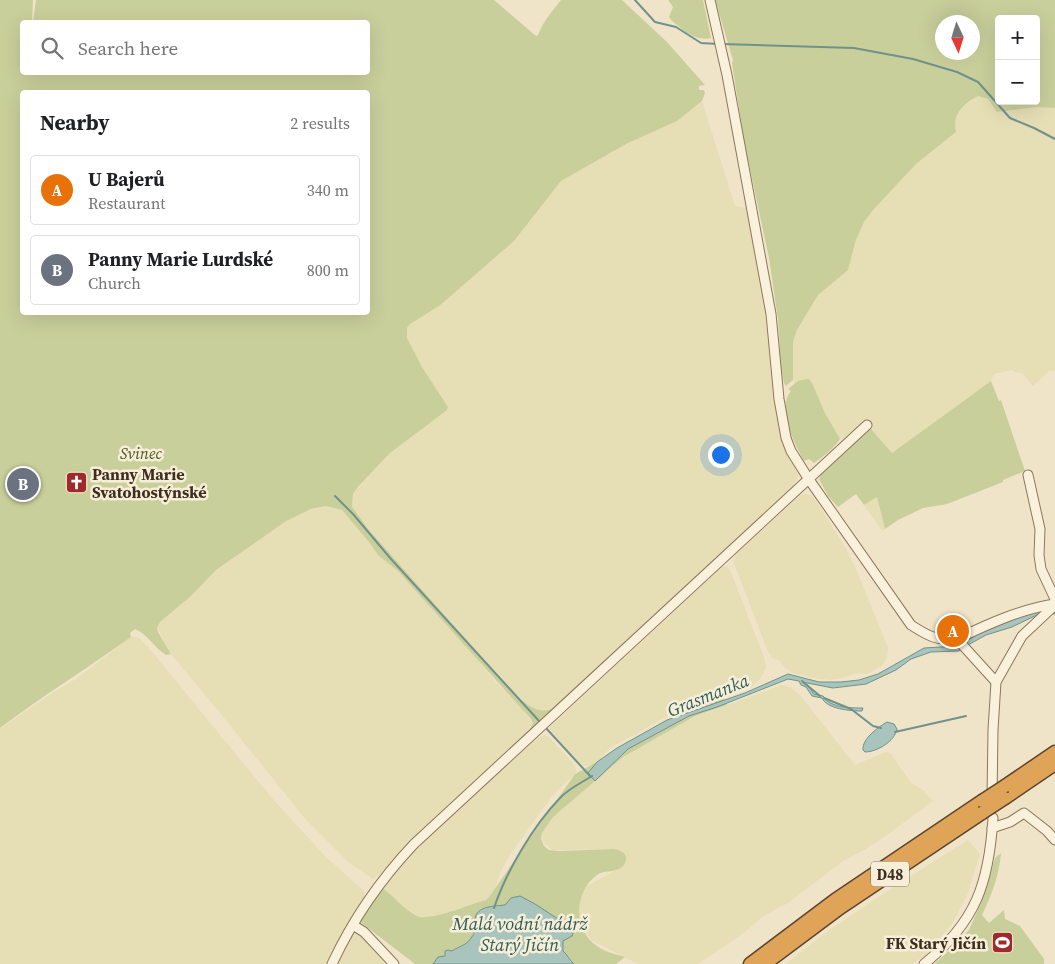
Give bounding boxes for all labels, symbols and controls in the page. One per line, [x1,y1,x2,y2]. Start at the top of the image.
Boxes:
north arrow [935,15,980,60]
map controls [995,15,1040,105]
button: + [995,15,1040,60]
search box [20,20,370,75]
icon: search [38,34,66,62]
text: Search here [78,35,178,61]
button: − [995,60,1040,105]
text: Nearby [40,108,110,137]
text: 2 results [290,112,350,134]
text: U Bajerů [88,166,165,192]
text: A [52,179,62,201]
text: 340 m [307,179,349,201]
text: Restaurant [88,192,166,214]
text: Panny Marie Lurdské [88,246,273,272]
text: B [52,259,62,281]
text: 800 m [307,259,349,281]
text: Church [88,272,141,294]
park label: Svinec [120,442,162,464]
your location [708,442,734,468]
place label: Panny Marie Svatohostýnské [92,463,206,503]
pin: B [7,465,39,503]
church icon: Panny Marie Svatohostýnské [64,471,88,495]
pin: A [937,612,969,650]
water label: Grasmanka [663,667,753,723]
road number: D48 [871,862,909,886]
water label: Malá vodní nádrž Starý Jičín [451,911,588,957]
sports icon: FK Starý Jičín [990,931,1014,955]
place label: FK Starý Jičín [886,932,986,954]

